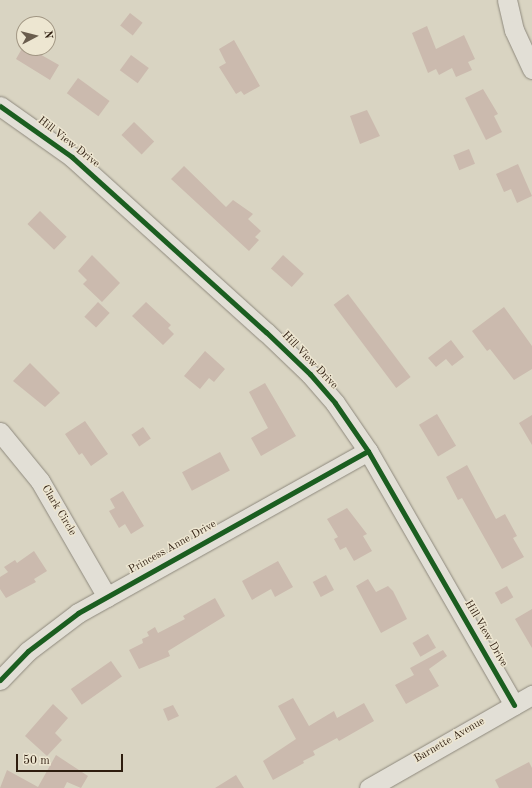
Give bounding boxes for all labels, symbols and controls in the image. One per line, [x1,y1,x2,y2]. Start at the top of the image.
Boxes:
north arrow [16,16,56,56]
text: N [41,30,53,39]
street label: Hill View Drive [34,115,102,171]
street label: Hill View Drive [278,330,340,392]
street label: Clark Circle [38,483,78,539]
street label: Princess Anne Drive [127,518,219,578]
street label: Hill View Drive [461,598,509,670]
street label: Barnette Avenue [412,715,488,767]
scale bar [18,746,125,772]
text: 50 m [23,755,50,767]

